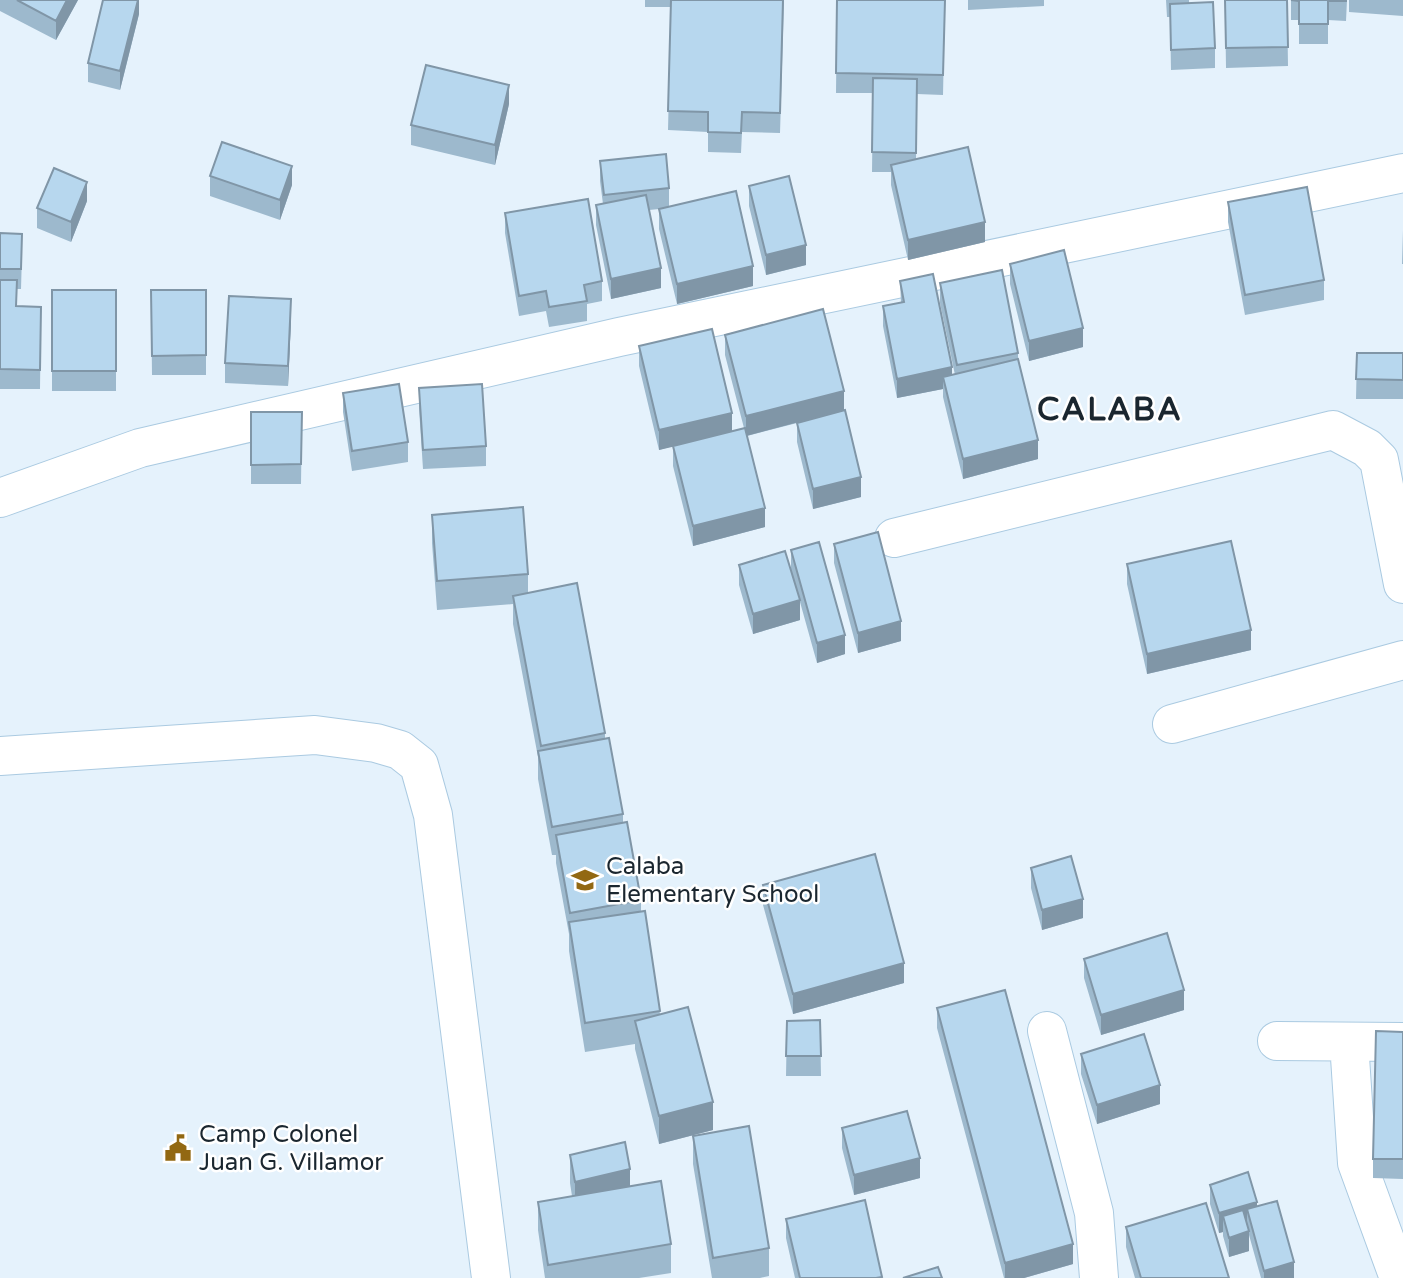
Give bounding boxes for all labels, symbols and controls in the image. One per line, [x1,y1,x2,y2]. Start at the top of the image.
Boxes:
district label: CALABA [1037,391,1183,429]
place label: Calaba Elementary School [606,852,819,909]
school or university icon: Calaba Elementary School [570,865,600,895]
place label: Camp Colonel Juan G. Villamor [199,1120,384,1177]
public building icon: Camp Colonel Juan G. Villamor [163,1133,193,1163]

